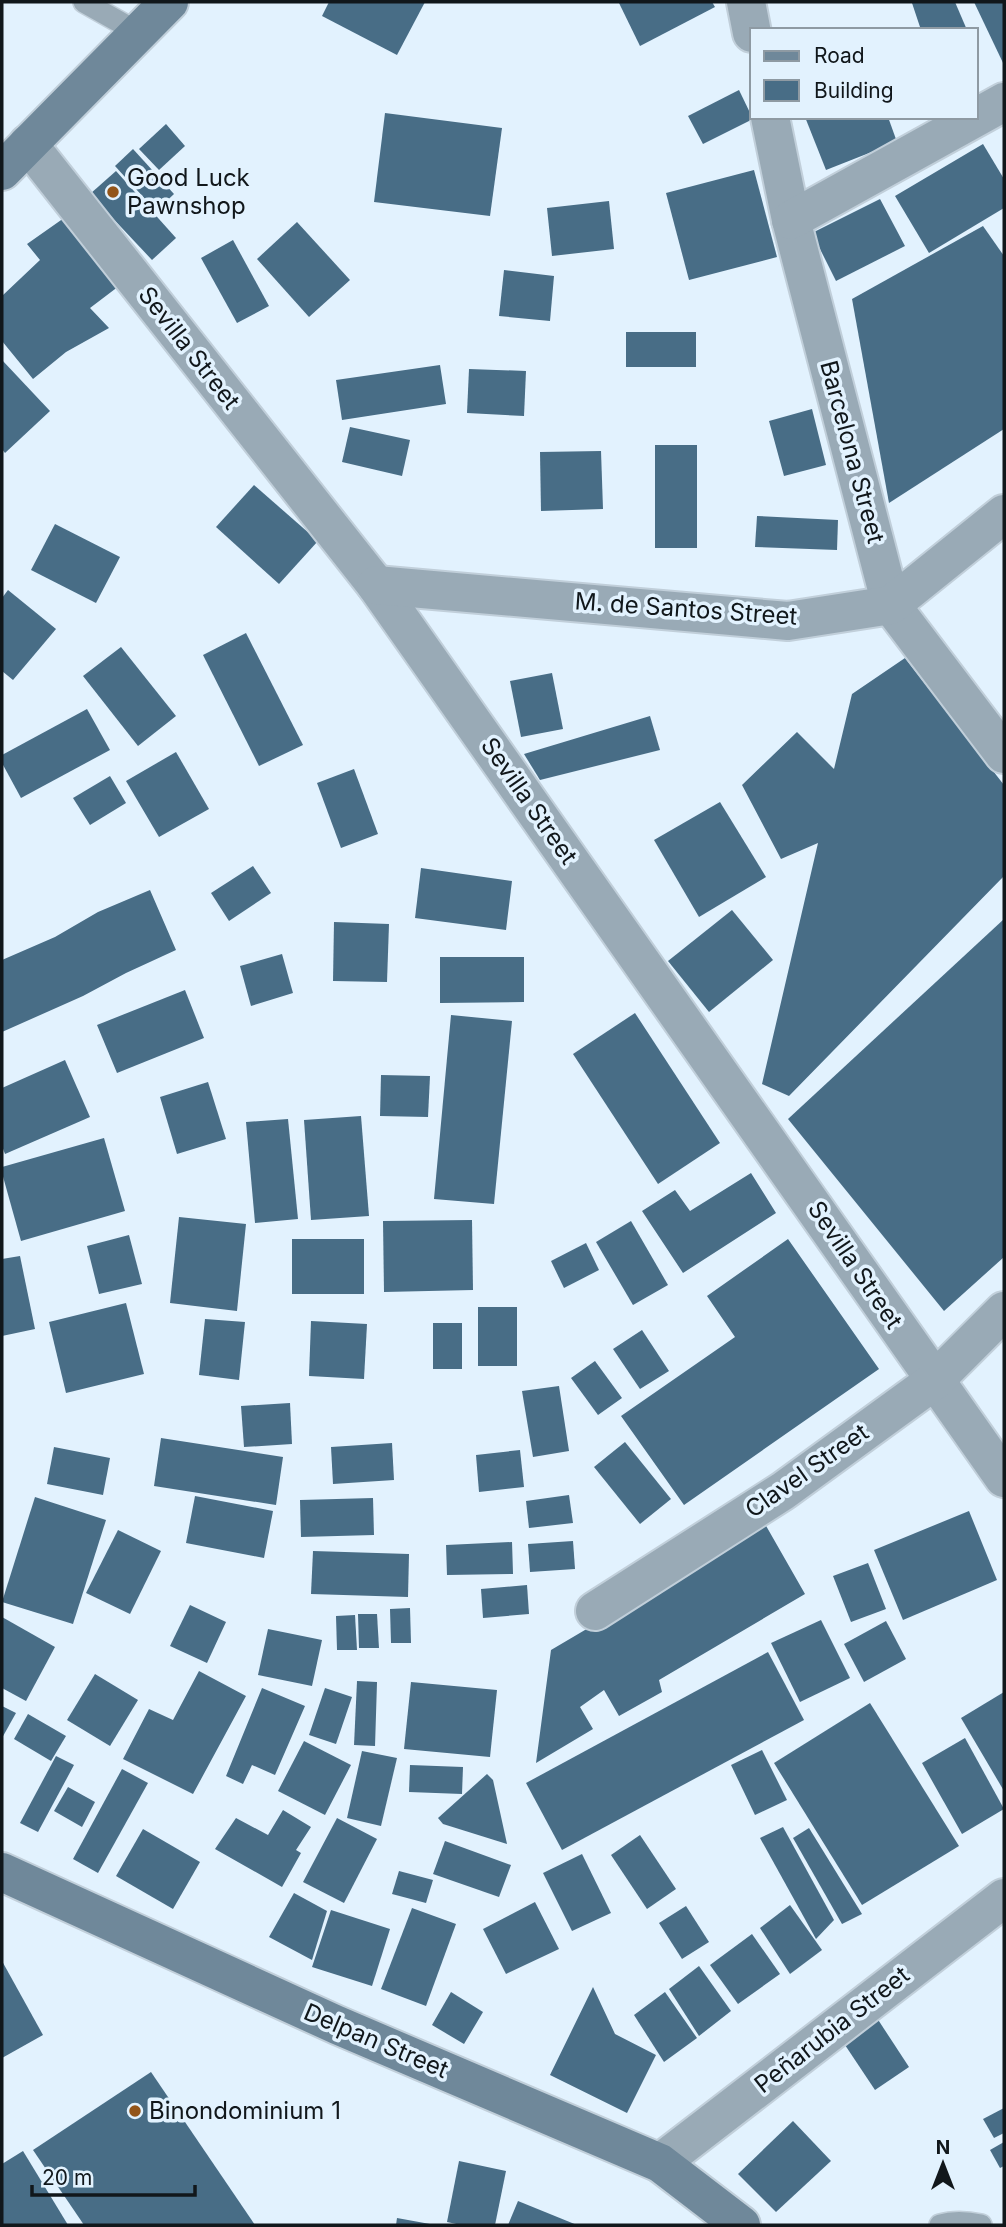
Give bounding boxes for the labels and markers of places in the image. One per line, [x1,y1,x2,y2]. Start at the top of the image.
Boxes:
place label: Good Luck Pawnshop [127,163,250,220]
marker: Good Luck Pawnshop [105,184,121,200]
place label: Binondominium 1 [149,2096,341,2125]
marker: Binondominium 1 [127,2103,143,2119]

